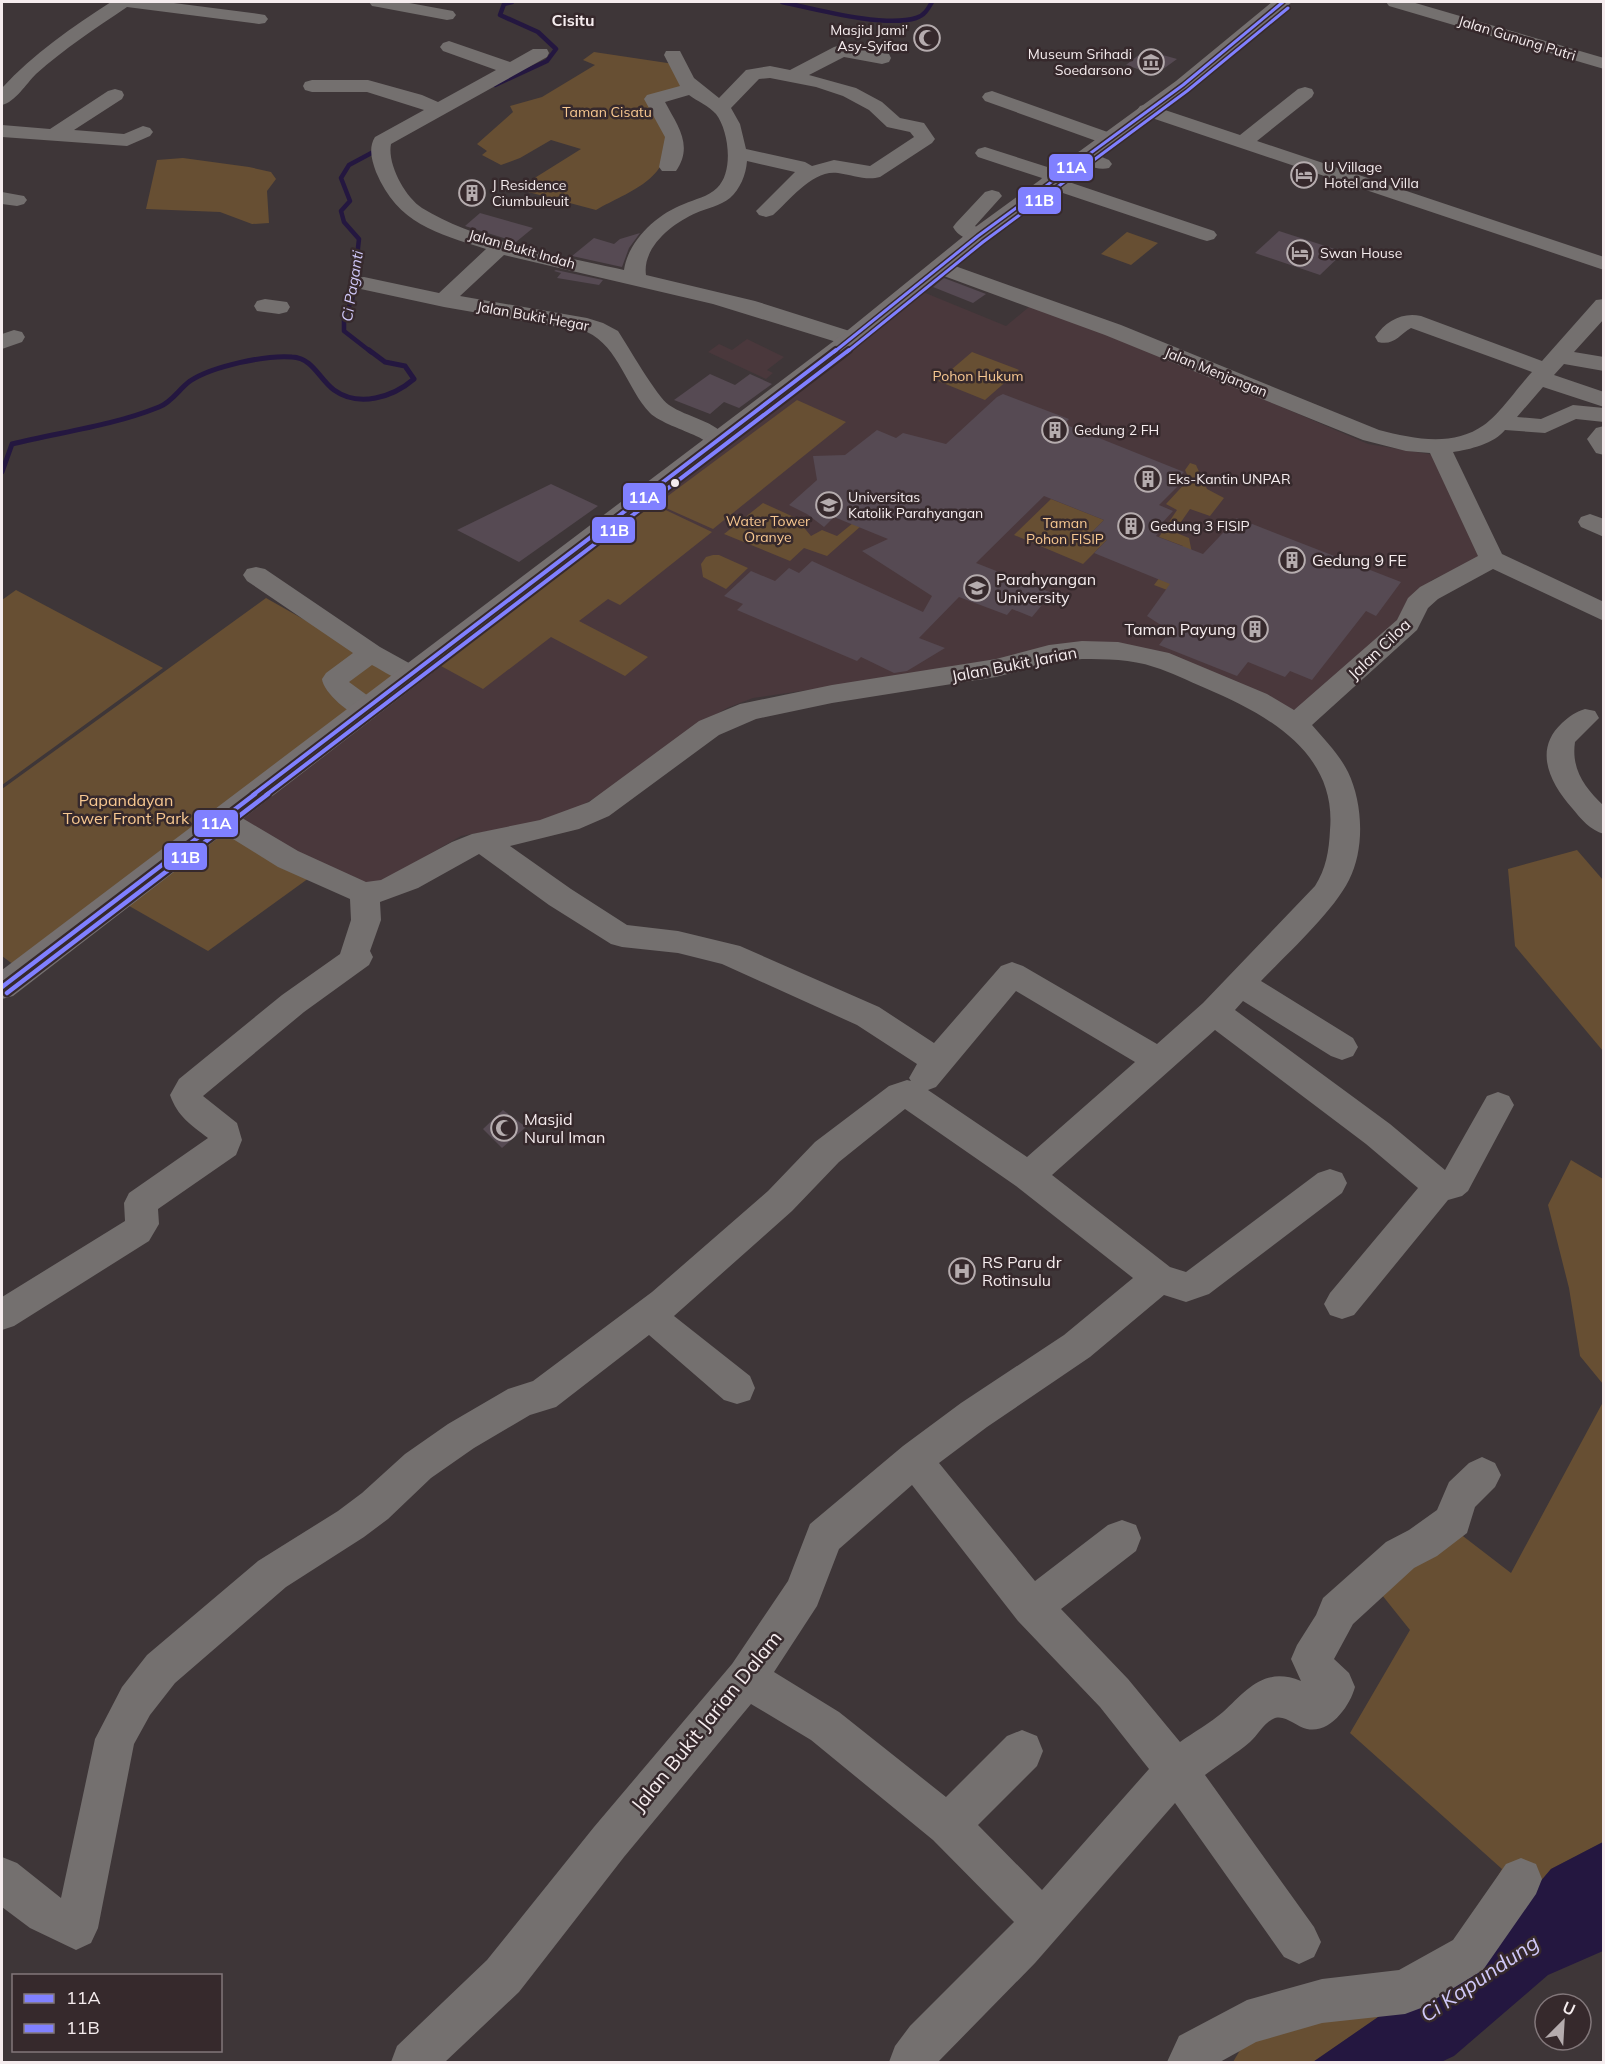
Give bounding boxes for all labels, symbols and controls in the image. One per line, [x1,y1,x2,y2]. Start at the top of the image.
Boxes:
district label: Cisitu [552,10,594,30]
street label: Jalan Gunung Putri [1456,12,1578,64]
place label: Masjid Jami' Asy-Syifaa [830,21,908,55]
mosque icon: Masjid Jami' Asy-Syifaa [912,23,942,53]
place label: Museum Srihadi Soedarsono [1028,45,1132,79]
museum icon: Museum Srihadi Soedarsono [1136,47,1166,77]
park label: Taman Cisatu [562,103,652,121]
line badge: 11A [1048,153,1094,182]
text: 11A [1055,157,1087,177]
place label: U Village Hotel and Villa [1324,158,1419,192]
hotel icon: U Village Hotel and Villa [1289,160,1319,190]
place label: J Residence Ciumbuleuit [492,176,569,210]
building icon: J Residence Ciumbuleuit [457,178,487,208]
line badge: 11B [1017,186,1062,215]
text: 11B [1024,190,1054,210]
street label: Jalan Bukit Indah [467,225,577,273]
hotel icon: Swan House [1285,238,1315,268]
place label: Swan House [1320,244,1402,262]
water label: Ci Paganti [337,249,367,323]
street label: Jalan Bukit Hegar [476,297,591,335]
street label: Jalan Menjangan [1162,343,1270,401]
park label: Pohon Hukum [932,367,1024,385]
building icon: Gedung 2 FH [1040,415,1070,445]
place label: Gedung 2 FH [1074,421,1159,439]
building icon: Eks-Kantin UNPAR [1133,464,1163,494]
place label: Eks-Kantin UNPAR [1168,470,1291,488]
unlabelled marker [669,477,681,489]
line badge: 11A [622,482,667,511]
text: 11A [628,487,660,507]
place label: Universitas Katolik Parahyangan [848,488,983,522]
school or university icon: Universitas Katolik Parahyangan [814,490,844,520]
building icon: Gedung 3 FISIP [1116,511,1146,541]
park label: Water Tower Oranye [726,512,811,546]
park label: Taman Pohon FISIP [1026,514,1104,548]
line badge: 11B [591,516,636,544]
place label: Gedung 3 FISIP [1150,517,1250,535]
text: 11B [599,520,629,540]
building icon: Gedung 9 FE [1277,545,1307,575]
place label: Gedung 9 FE [1312,550,1407,570]
place label: Parahyangan University [996,569,1096,607]
school or university icon: Parahyangan University [962,573,992,603]
building icon: Taman Payung [1240,614,1270,644]
street label: Jalan Ciloa [1344,614,1414,684]
place label: Taman Payung [1124,619,1236,639]
street label: Jalan Bukit Jarian [950,642,1078,686]
park label: Papandayan Tower Front Park [63,790,190,828]
line badge: 11A [193,809,239,838]
text: 11A [200,813,232,833]
line badge: 11B [163,842,208,871]
text: 11B [170,847,200,867]
place label: Masjid Nurul Iman [524,1109,605,1147]
mosque icon: Masjid Nurul Iman [489,1113,519,1143]
place label: RS Paru dr Rotinsulu [982,1252,1062,1290]
hospital icon: RS Paru dr Rotinsulu [947,1256,977,1286]
street label: Jalan Bukit Jarian Dalam [625,1626,787,1816]
water label: Ci Kapundung [1415,1929,1544,2027]
legend [12,1974,222,2052]
text: 11A [66,1986,101,2009]
north arrow [1533,1992,1593,2052]
text: U [1560,1997,1579,2020]
text: 11B [66,2016,100,2039]

